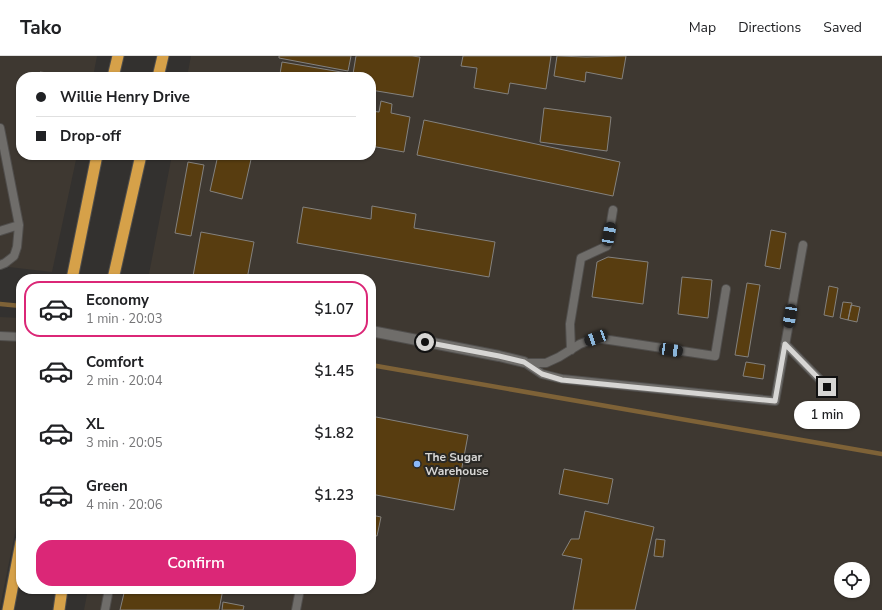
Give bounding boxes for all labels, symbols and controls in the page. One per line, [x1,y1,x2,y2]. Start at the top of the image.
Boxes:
text: Tako [20,15,62,41]
text: Map [689,18,716,37]
text: Directions [738,18,801,37]
text: Saved [823,18,862,37]
text: Willie Henry Drive [60,87,190,107]
text: Drop-off [60,126,121,146]
car [601,221,617,247]
text: Economy [86,290,149,310]
icon: car [38,291,74,327]
text: $1.07 [314,299,354,319]
car [782,303,798,329]
text: 1 min · 20:03 [86,310,162,328]
car [583,328,609,348]
route start [416,333,434,351]
car [658,342,684,358]
text: Comfort [86,352,143,372]
icon: car [38,353,74,389]
text: $1.45 [314,361,354,381]
text: 2 min · 20:04 [86,372,162,390]
route end [818,378,836,396]
callout: 1 min [794,401,860,429]
text: 1 min [810,406,844,424]
text: XL [86,414,105,434]
icon: car [38,415,74,451]
text: $1.82 [314,423,354,443]
text: 3 min · 20:05 [86,434,162,452]
place label: The Sugar Warehouse [425,449,489,479]
marker: The Sugar Warehouse [412,459,422,469]
text: Green [86,476,128,496]
icon: car [38,477,74,513]
text: $1.23 [314,485,354,505]
text: 4 min · 20:06 [86,496,162,514]
button: Confirm [36,540,356,586]
map controls [834,562,870,598]
button: locate [834,562,870,598]

